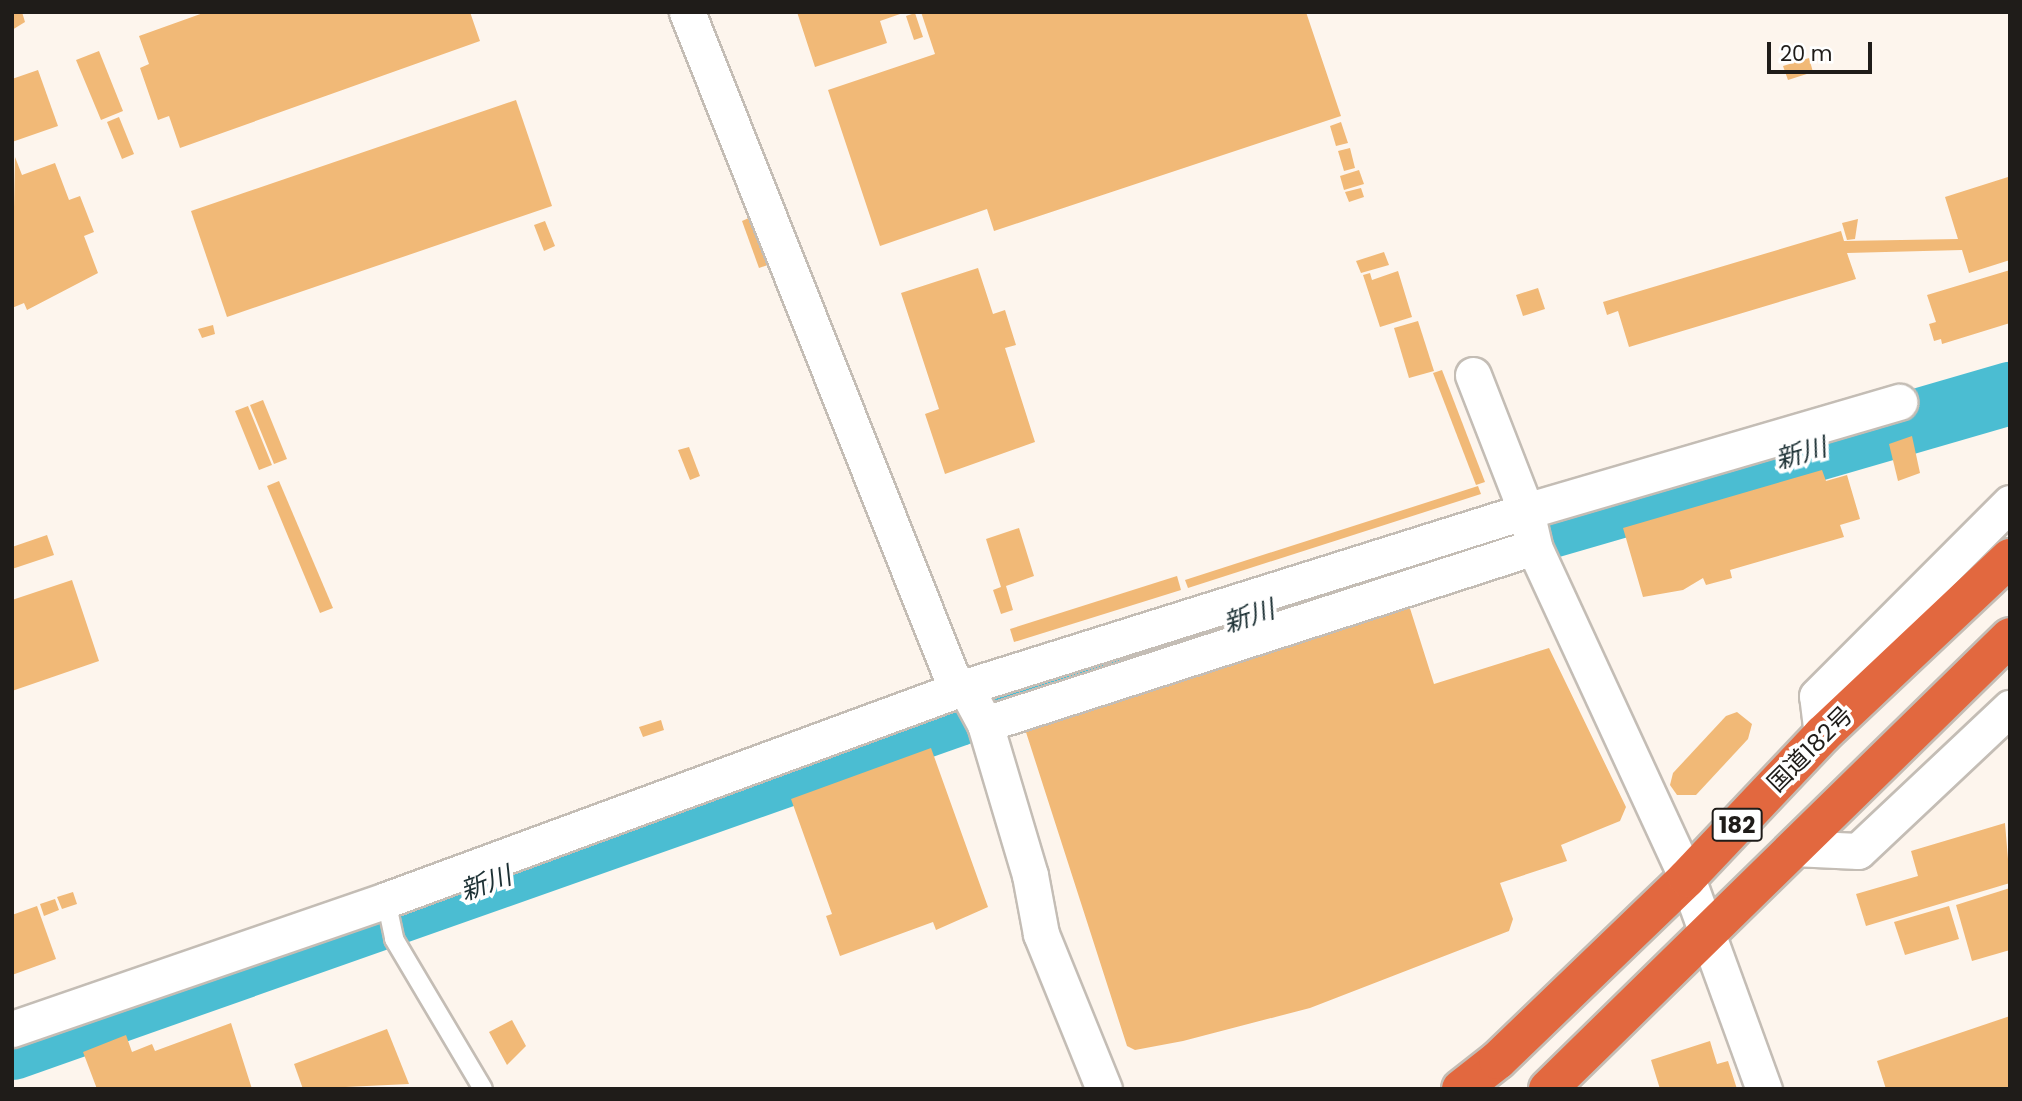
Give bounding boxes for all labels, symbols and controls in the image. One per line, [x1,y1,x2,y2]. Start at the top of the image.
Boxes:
scale bar [1770,28,1875,72]
text: 20 m [1780,39,1833,68]
water label: 新川 [1772,432,1830,476]
water label: 新川 [1219,594,1279,640]
street label: 国道182号 [1761,700,1859,798]
road number: 182 [1711,806,1763,845]
water label: 新川 [456,860,516,908]

